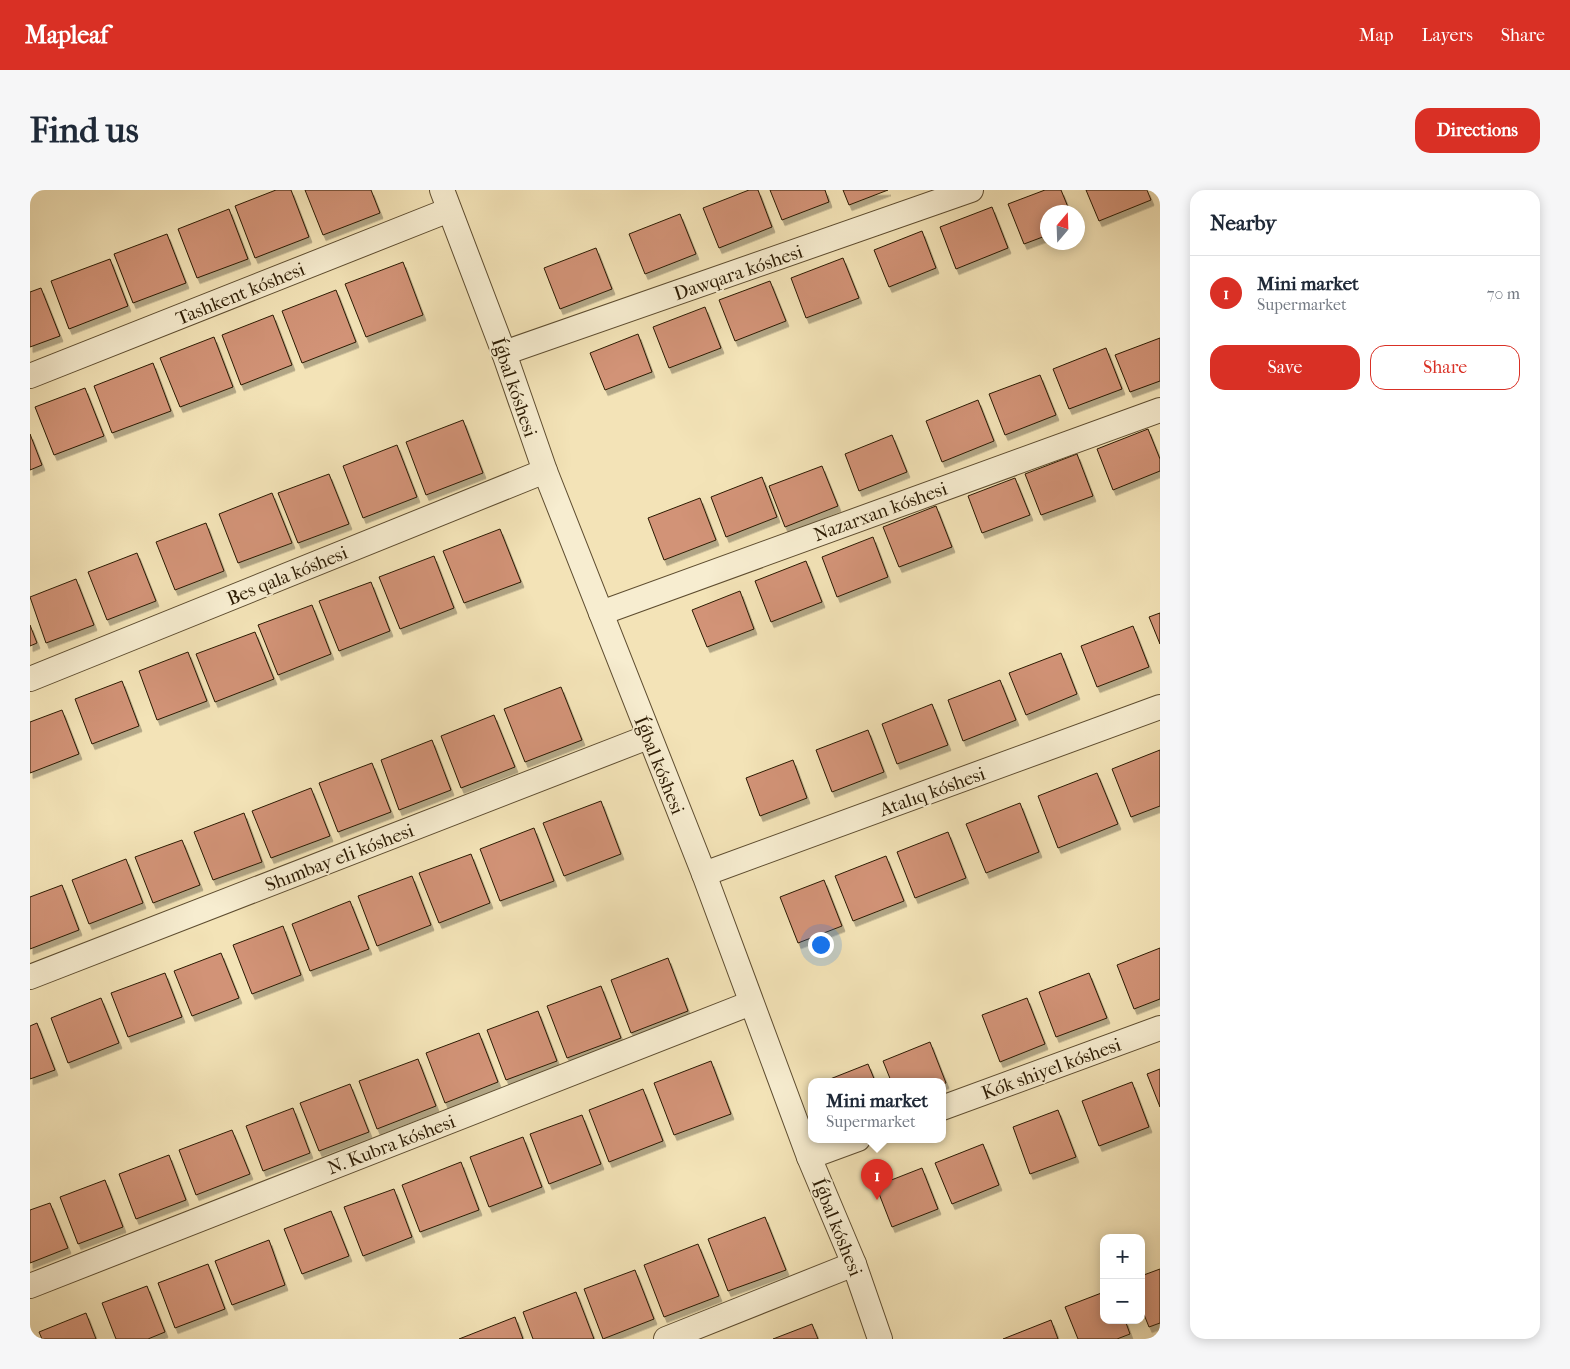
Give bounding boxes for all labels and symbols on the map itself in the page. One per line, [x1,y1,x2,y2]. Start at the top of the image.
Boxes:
north arrow [1040,205,1085,250]
street label: Dawqara kóshesi [671,240,806,305]
street label: Tashkent kóshesi [173,258,308,330]
street label: Íǵbal kóshesi [487,335,541,440]
street label: Nazarxan kóshesi [811,477,950,546]
street label: Bes qala kóshesi [224,542,351,610]
street label: Íǵbal kóshesi [629,713,689,818]
street label: Atalıq kóshesi [875,762,989,822]
street label: Shımbay eli kóshesi [262,819,417,896]
your location [808,932,834,958]
street label: Kók shiyel kóshesi [979,1033,1124,1104]
street label: N. Kubra kóshesi [324,1110,459,1179]
pin: 1 [861,1159,893,1200]
street label: Íǵbal kóshesi [807,1175,867,1280]

